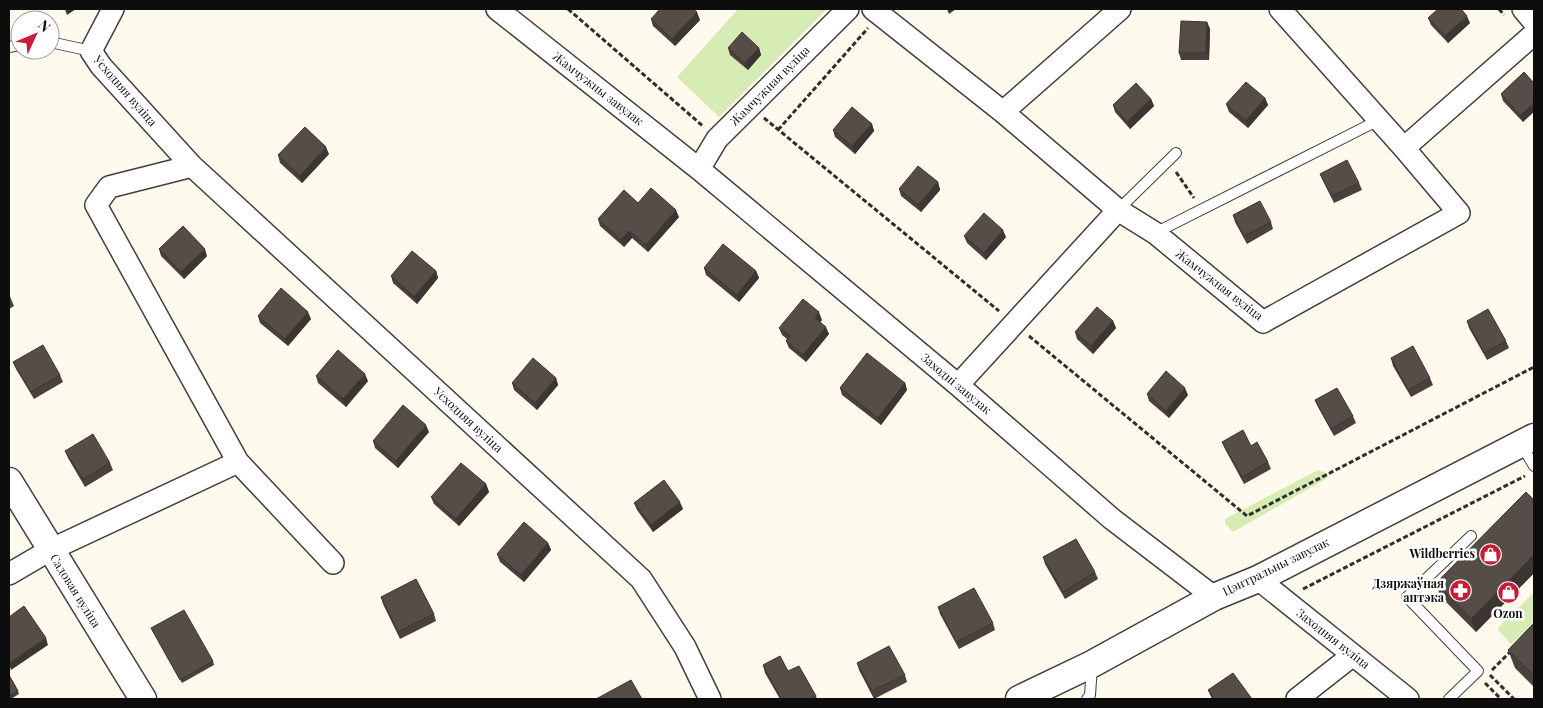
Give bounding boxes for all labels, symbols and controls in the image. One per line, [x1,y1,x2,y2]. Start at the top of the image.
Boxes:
north arrow [10,10,60,60]
text: N [34,15,55,36]
street label: Жамчужная вуліца [726,42,813,129]
street label: Жамчужны завулак [550,48,647,129]
street label: Усходняя вуліца [90,51,161,129]
street label: Жамчужная вуліца [1173,245,1267,323]
street label: Заходні завулак [918,349,995,417]
street label: Усходняя вуліца [430,382,507,455]
street label: Цэнтральны завулак [1220,533,1332,599]
shop icon: Wildberries [1479,542,1503,566]
place label: Wildberries [1409,545,1475,561]
street label: Садовая вуліца [47,551,105,630]
place label: Дзяржаўная аптэка [1372,575,1445,605]
pharmacy icon: Дзяржаўная аптэка [1448,579,1472,603]
shop icon: Ozon [1496,581,1520,605]
street label: Заходняя вуліца [1294,605,1374,672]
place label: Ozon [1493,605,1523,621]

